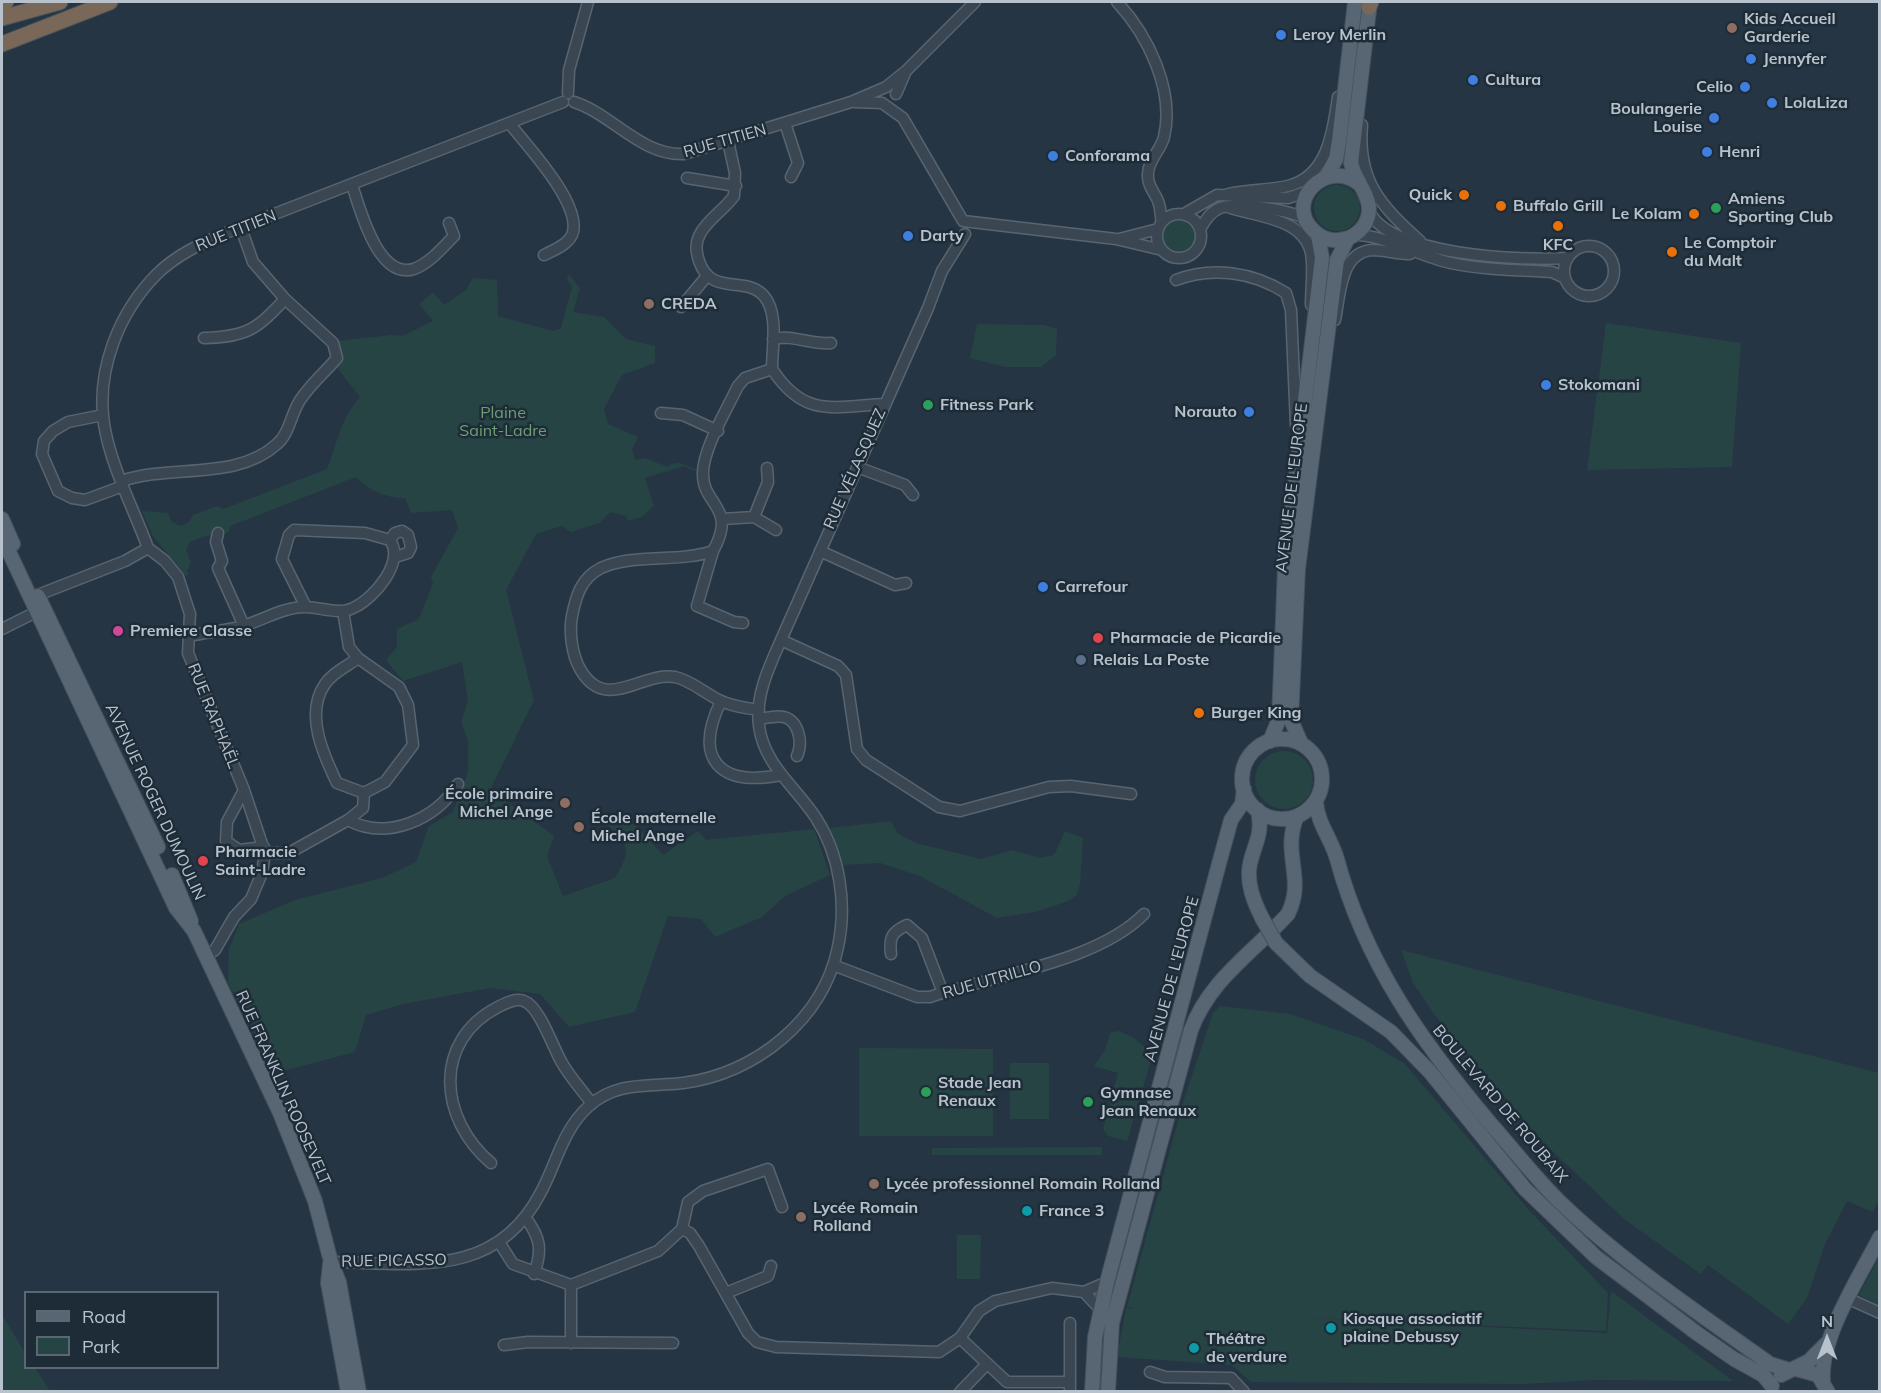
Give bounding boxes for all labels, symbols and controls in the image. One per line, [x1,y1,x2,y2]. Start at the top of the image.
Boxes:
place label: Kids Accueil Garderie [1744,9,1836,47]
marker: Kids Accueil Garderie [1725,21,1739,35]
place label: Leroy Merlin [1293,25,1386,45]
marker: Leroy Merlin [1274,28,1288,42]
place label: Jennyfer [1763,49,1826,69]
marker: Jennyfer [1744,52,1758,66]
place label: Cultura [1485,70,1541,90]
marker: Cultura [1466,73,1480,87]
place label: Celio [1696,77,1733,97]
marker: Celio [1738,80,1752,94]
place label: LolaLiza [1784,93,1848,113]
marker: LolaLiza [1765,96,1779,110]
place label: Boulangerie Louise [1610,99,1702,137]
marker: Boulangerie Louise [1707,111,1721,125]
street label: RUE TITIEN [681,120,769,162]
place label: Henri [1719,142,1760,162]
marker: Henri [1700,145,1714,159]
place label: Conforama [1065,146,1150,166]
marker: Conforama [1046,149,1060,163]
place label: Quick [1409,185,1452,205]
marker: Quick [1457,188,1471,202]
place label: Amiens Sporting Club [1728,189,1833,227]
place label: Buffalo Grill [1513,196,1604,216]
marker: Buffalo Grill [1494,199,1508,213]
marker: Amiens Sporting Club [1709,201,1723,215]
place label: Le Kolam [1612,204,1682,224]
street label: RUE TITIEN [193,206,279,256]
marker: Le Kolam [1687,207,1701,221]
marker: KFC [1551,219,1565,233]
place label: Darty [920,226,964,246]
marker: Darty [901,229,915,243]
place label: Le Comptoir du Malt [1684,233,1776,271]
place label: KFC [1543,235,1573,255]
marker: Le Comptoir du Malt [1665,245,1679,259]
place label: CREDA [661,294,717,314]
marker: CREDA [642,297,656,311]
place label: Stokomani [1558,375,1640,395]
marker: Stokomani [1539,378,1553,392]
place label: Fitness Park [940,395,1034,415]
marker: Fitness Park [921,398,935,412]
place label: Norauto [1174,402,1237,422]
street label: AVENUE DE L'EUROPE [1272,402,1312,574]
park label: Plaine Saint-Ladre [459,403,547,441]
marker: Norauto [1242,405,1256,419]
street label: RUE VÉLASQUEZ [820,406,890,532]
place label: Carrefour [1055,577,1128,597]
marker: Carrefour [1036,580,1050,594]
place label: Premiere Classe [130,621,252,641]
marker: Premiere Classe [111,624,125,638]
place label: Pharmacie de Picardie [1110,628,1281,648]
marker: Pharmacie de Picardie [1091,631,1105,645]
place label: Relais La Poste [1093,650,1209,670]
marker: Relais La Poste [1074,653,1088,667]
street label: RUE RAPHAËL [183,661,243,771]
street label: AVENUE ROGER DUMOULIN [101,701,209,903]
place label: Burger King [1211,703,1302,723]
marker: Burger King [1192,706,1206,720]
place label: École primaire Michel Ange [445,784,553,822]
marker: École primaire Michel Ange [558,796,572,810]
place label: École maternelle Michel Ange [591,808,716,846]
marker: École maternelle Michel Ange [572,820,586,834]
place label: Pharmacie Saint-Ladre [215,842,306,880]
marker: Pharmacie Saint-Ladre [196,854,210,868]
street label: AVENUE DE L'EUROPE [1141,894,1203,1064]
street label: RUE UTRILLO [940,957,1044,1003]
street label: RUE FRANKLIN ROOSEVELT [231,988,335,1188]
street label: BOULEVARD DE ROUBAIX [1428,1021,1572,1187]
place label: Stade Jean Renaux [938,1073,1021,1111]
place label: Gymnase Jean Renaux [1100,1083,1196,1121]
marker: Stade Jean Renaux [919,1085,933,1099]
marker: Gymnase Jean Renaux [1081,1095,1095,1109]
place label: Lycée professionnel Romain Rolland [886,1174,1160,1194]
marker: Lycée professionnel Romain Rolland [867,1177,881,1191]
place label: Lycée Romain Rolland [813,1198,918,1236]
place label: France 3 [1039,1201,1104,1221]
marker: France 3 [1020,1204,1034,1218]
marker: Lycée Romain Rolland [794,1210,808,1224]
street label: RUE PICASSO [341,1250,447,1272]
legend [24,1291,219,1369]
text: Road [82,1305,126,1328]
place label: Kiosque associatif plaine Debussy [1343,1309,1482,1347]
north arrow [1797,1309,1857,1369]
text: N [1821,1311,1833,1331]
marker: Kiosque associatif plaine Debussy [1324,1321,1338,1335]
place label: Théâtre de verdure [1206,1329,1287,1367]
text: Park [82,1335,120,1358]
marker: Théâtre de verdure [1187,1341,1201,1355]

